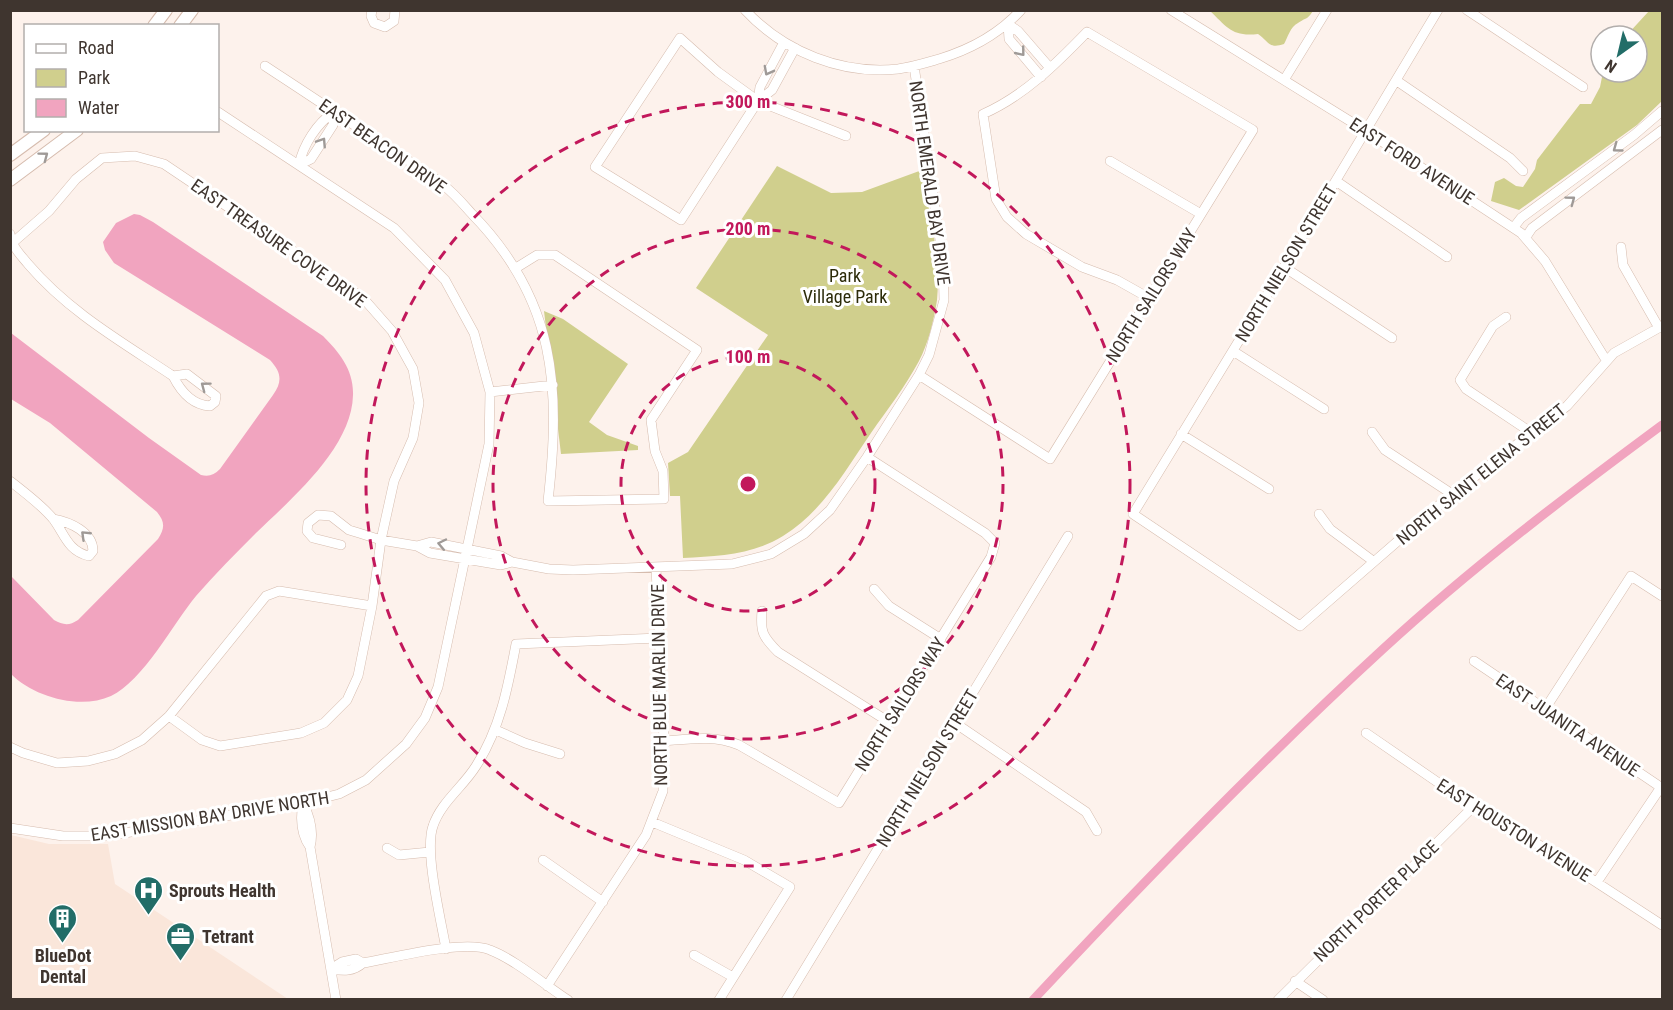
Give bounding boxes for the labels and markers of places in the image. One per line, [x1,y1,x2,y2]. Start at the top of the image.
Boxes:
centre of rings [738,474,758,494]
hospital icon: Sprouts Health [132,874,164,916]
place label: Sprouts Health [169,880,276,901]
building icon: BlueDot Dental [47,902,79,944]
office icon: Tetrant [165,920,197,962]
place label: Tetrant [202,926,254,947]
place label: BlueDot Dental [35,945,92,987]

